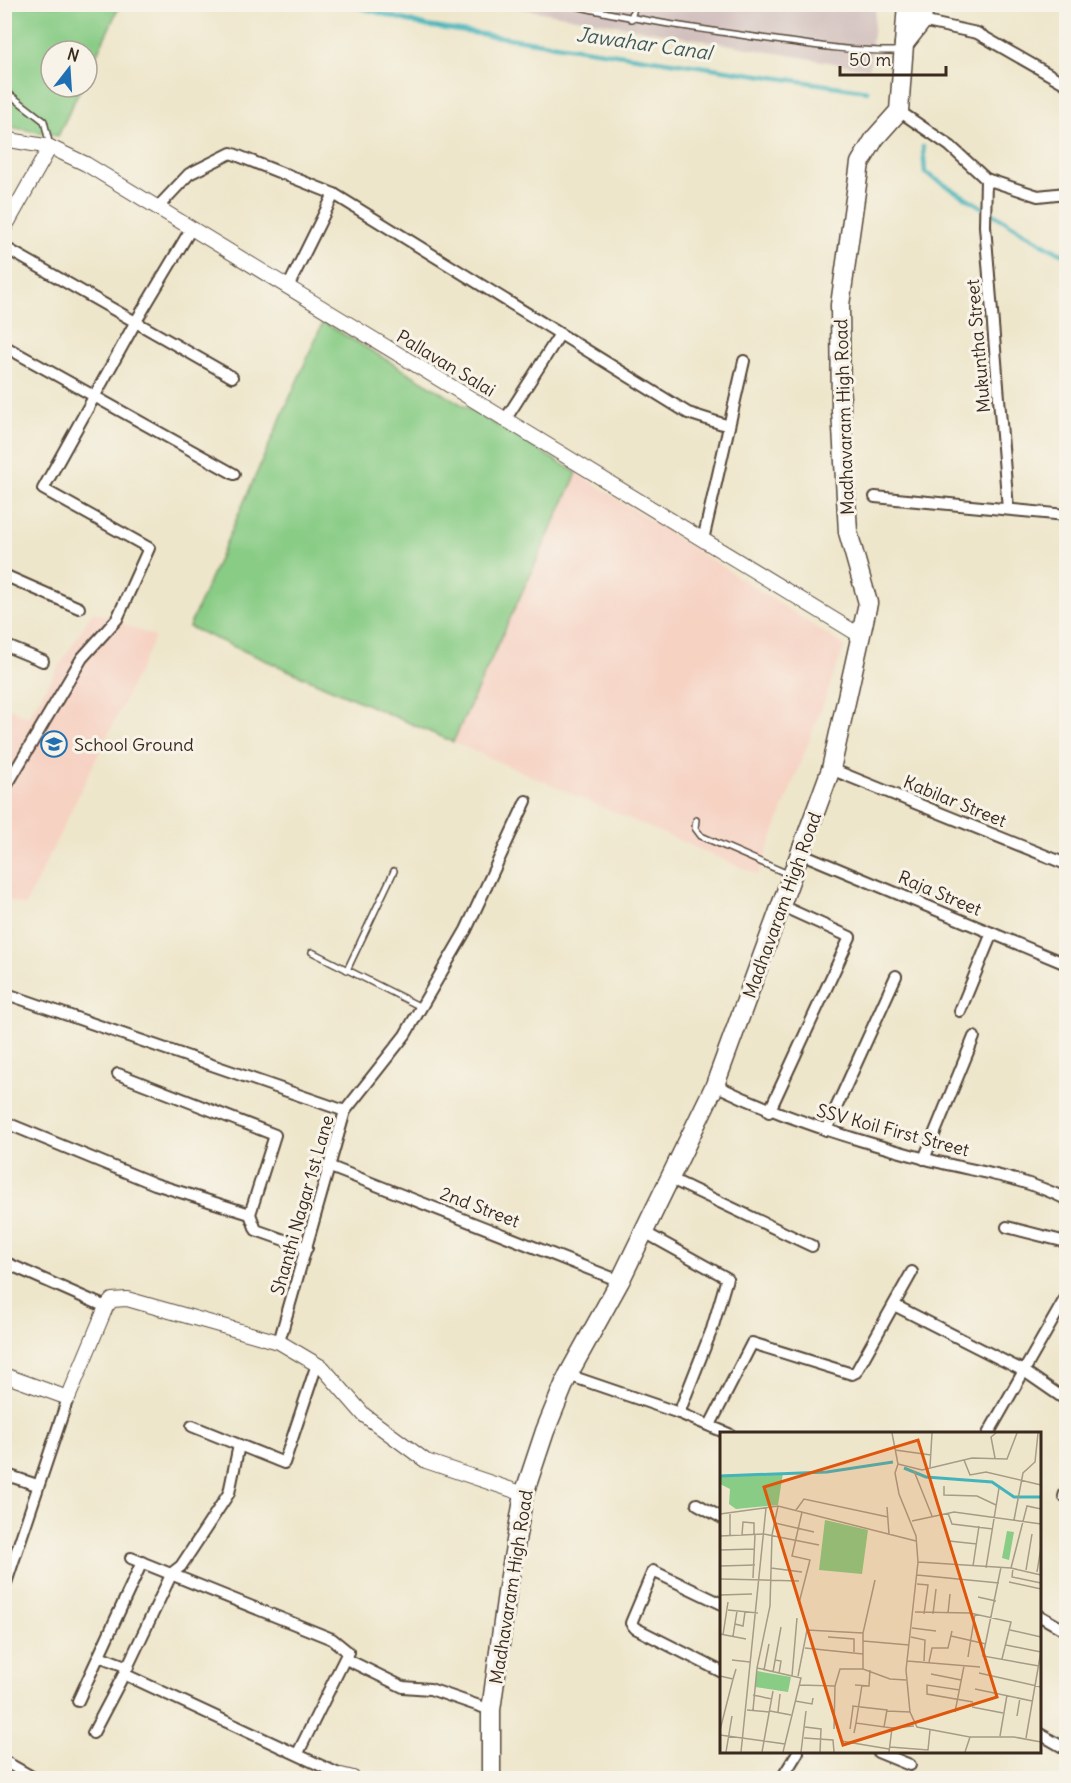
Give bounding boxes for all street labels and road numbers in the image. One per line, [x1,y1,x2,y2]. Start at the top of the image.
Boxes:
street label: Mukuntha Street [961,278,995,414]
street label: Madhavaram High Road [829,318,859,515]
street label: Pallavan Salai [392,324,500,402]
street label: Kabilar Street [900,770,1010,832]
street label: Madhavaram High Road [738,808,827,1001]
street label: Raja Street [895,865,985,921]
street label: SSV Koil First Street [814,1099,972,1161]
street label: Shanthi Nagar 1st Lane [265,1112,339,1298]
street label: 2nd Street [437,1181,523,1233]
street label: Madhavaram High Road [484,1488,538,1686]

